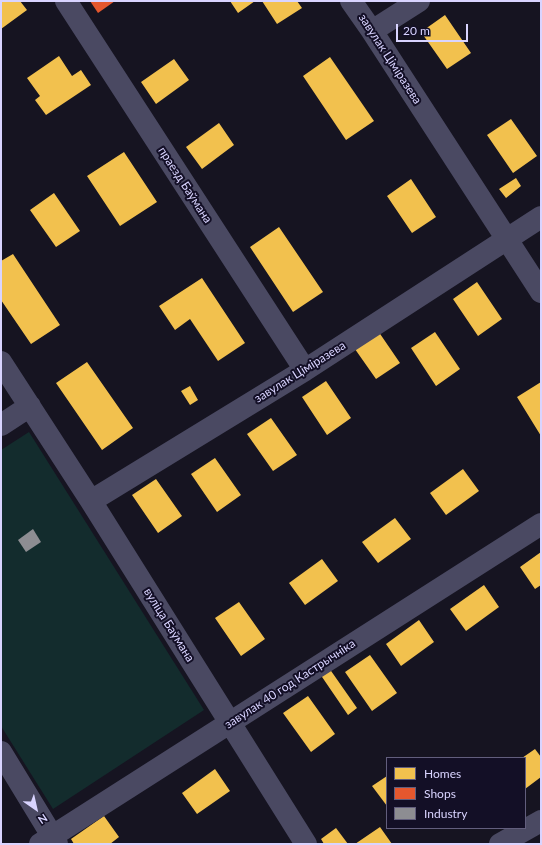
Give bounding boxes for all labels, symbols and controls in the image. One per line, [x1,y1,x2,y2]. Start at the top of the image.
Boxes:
street label: завулак Ціміразева [355,11,425,107]
scale bar [398,16,470,42]
text: 20 m [403,23,430,38]
street label: праезд Баўмана [155,144,215,226]
street label: завулак Ціміразева [252,338,348,406]
street label: вуліца Баўмана [141,585,197,665]
street label: завулак 40 год Кастрычніка [222,636,358,732]
legend [386,757,526,829]
text: Homes [424,766,461,781]
text: Shops [424,786,456,801]
north arrow [16,789,56,829]
text: Industry [424,806,467,821]
text: N [36,812,50,827]

